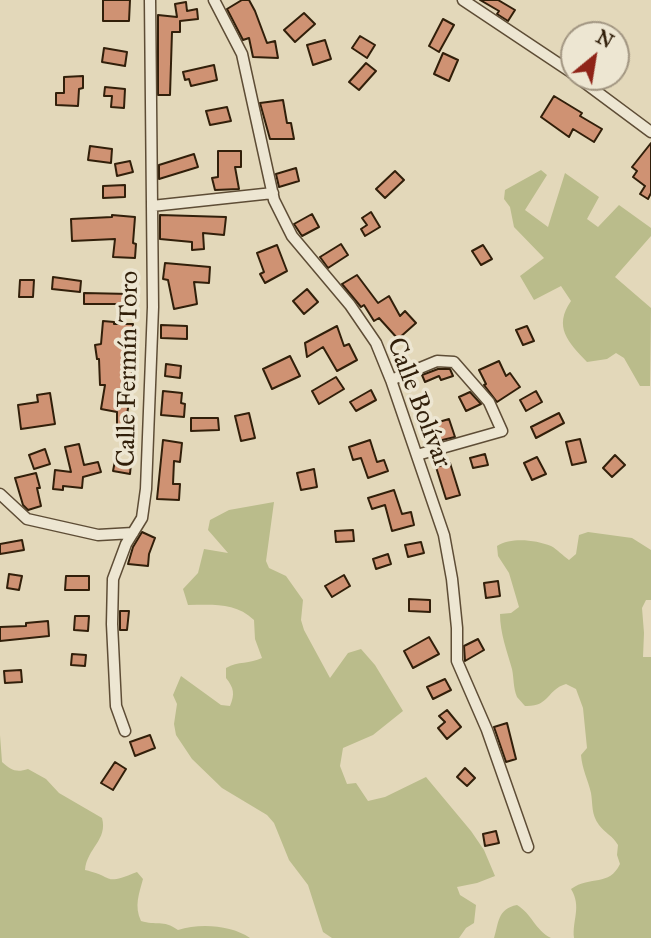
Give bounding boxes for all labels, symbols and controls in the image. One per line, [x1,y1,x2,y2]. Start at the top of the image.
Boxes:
north arrow [560,21,630,91]
text: N [592,25,617,53]
street label: Calle Fermín Toro [112,270,146,468]
street label: Calle Bolívar [379,334,457,472]

